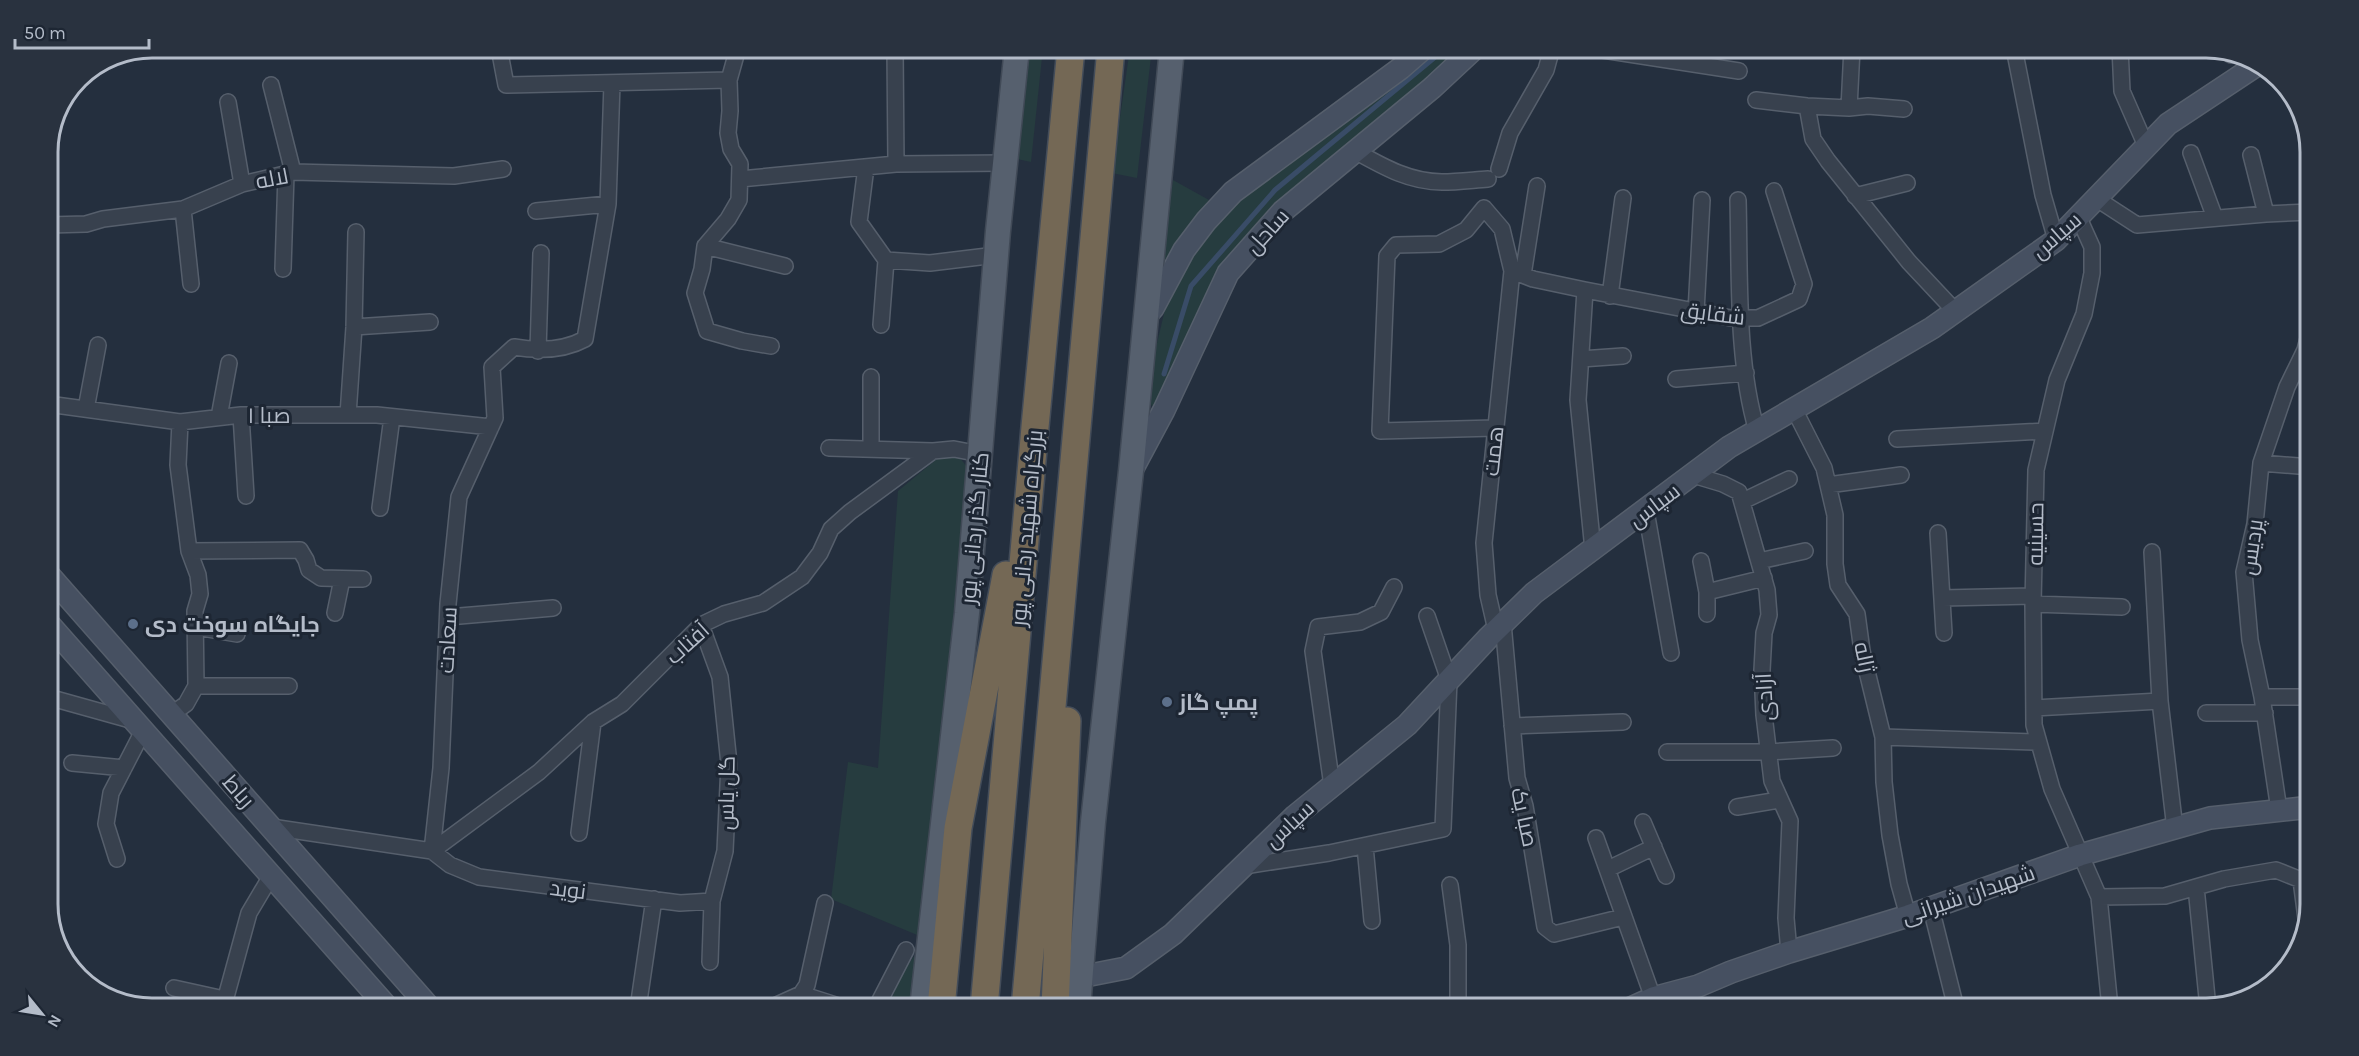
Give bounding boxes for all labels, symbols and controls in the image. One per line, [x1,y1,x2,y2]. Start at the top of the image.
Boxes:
scale bar [15,12,148,50]
text: 50 m [24,22,66,44]
street label: لاله [254,163,291,195]
street label: ساحل [1241,204,1295,260]
street label: سپاس [2026,207,2087,265]
street label: شقایق [1679,297,1746,331]
street label: صبا ۱ [247,403,291,429]
street label: همت [1478,425,1510,477]
street label: بزرگراه شهید ردانی پور [1005,429,1050,629]
street label: کنار گذر ردانی پور [955,451,996,607]
street label: سپاس [1624,478,1686,534]
street label: حسینیه [2022,502,2050,566]
street label: پردیس [2235,517,2270,577]
street label: سعادت [433,606,463,674]
place label: جایگاه سوخت دی [145,612,320,638]
marker: جایگاه سوخت دی [126,617,140,631]
street label: آفتاب [661,617,715,670]
street label: ژاله [1848,640,1880,675]
street label: آزادی [1751,672,1779,722]
place label: پمپ گاز [1178,690,1258,718]
marker: پمپ گاز [1160,695,1174,709]
street label: گل یاس [713,756,741,830]
street label: رباط [217,770,260,813]
street label: صبا یک [1505,785,1543,849]
street label: سپاس [1260,796,1320,854]
street label: شهیدان شیرانی [1898,860,2038,930]
street label: نوید [548,875,587,905]
north arrow [12,984,72,1044]
text: N [43,1012,66,1031]

